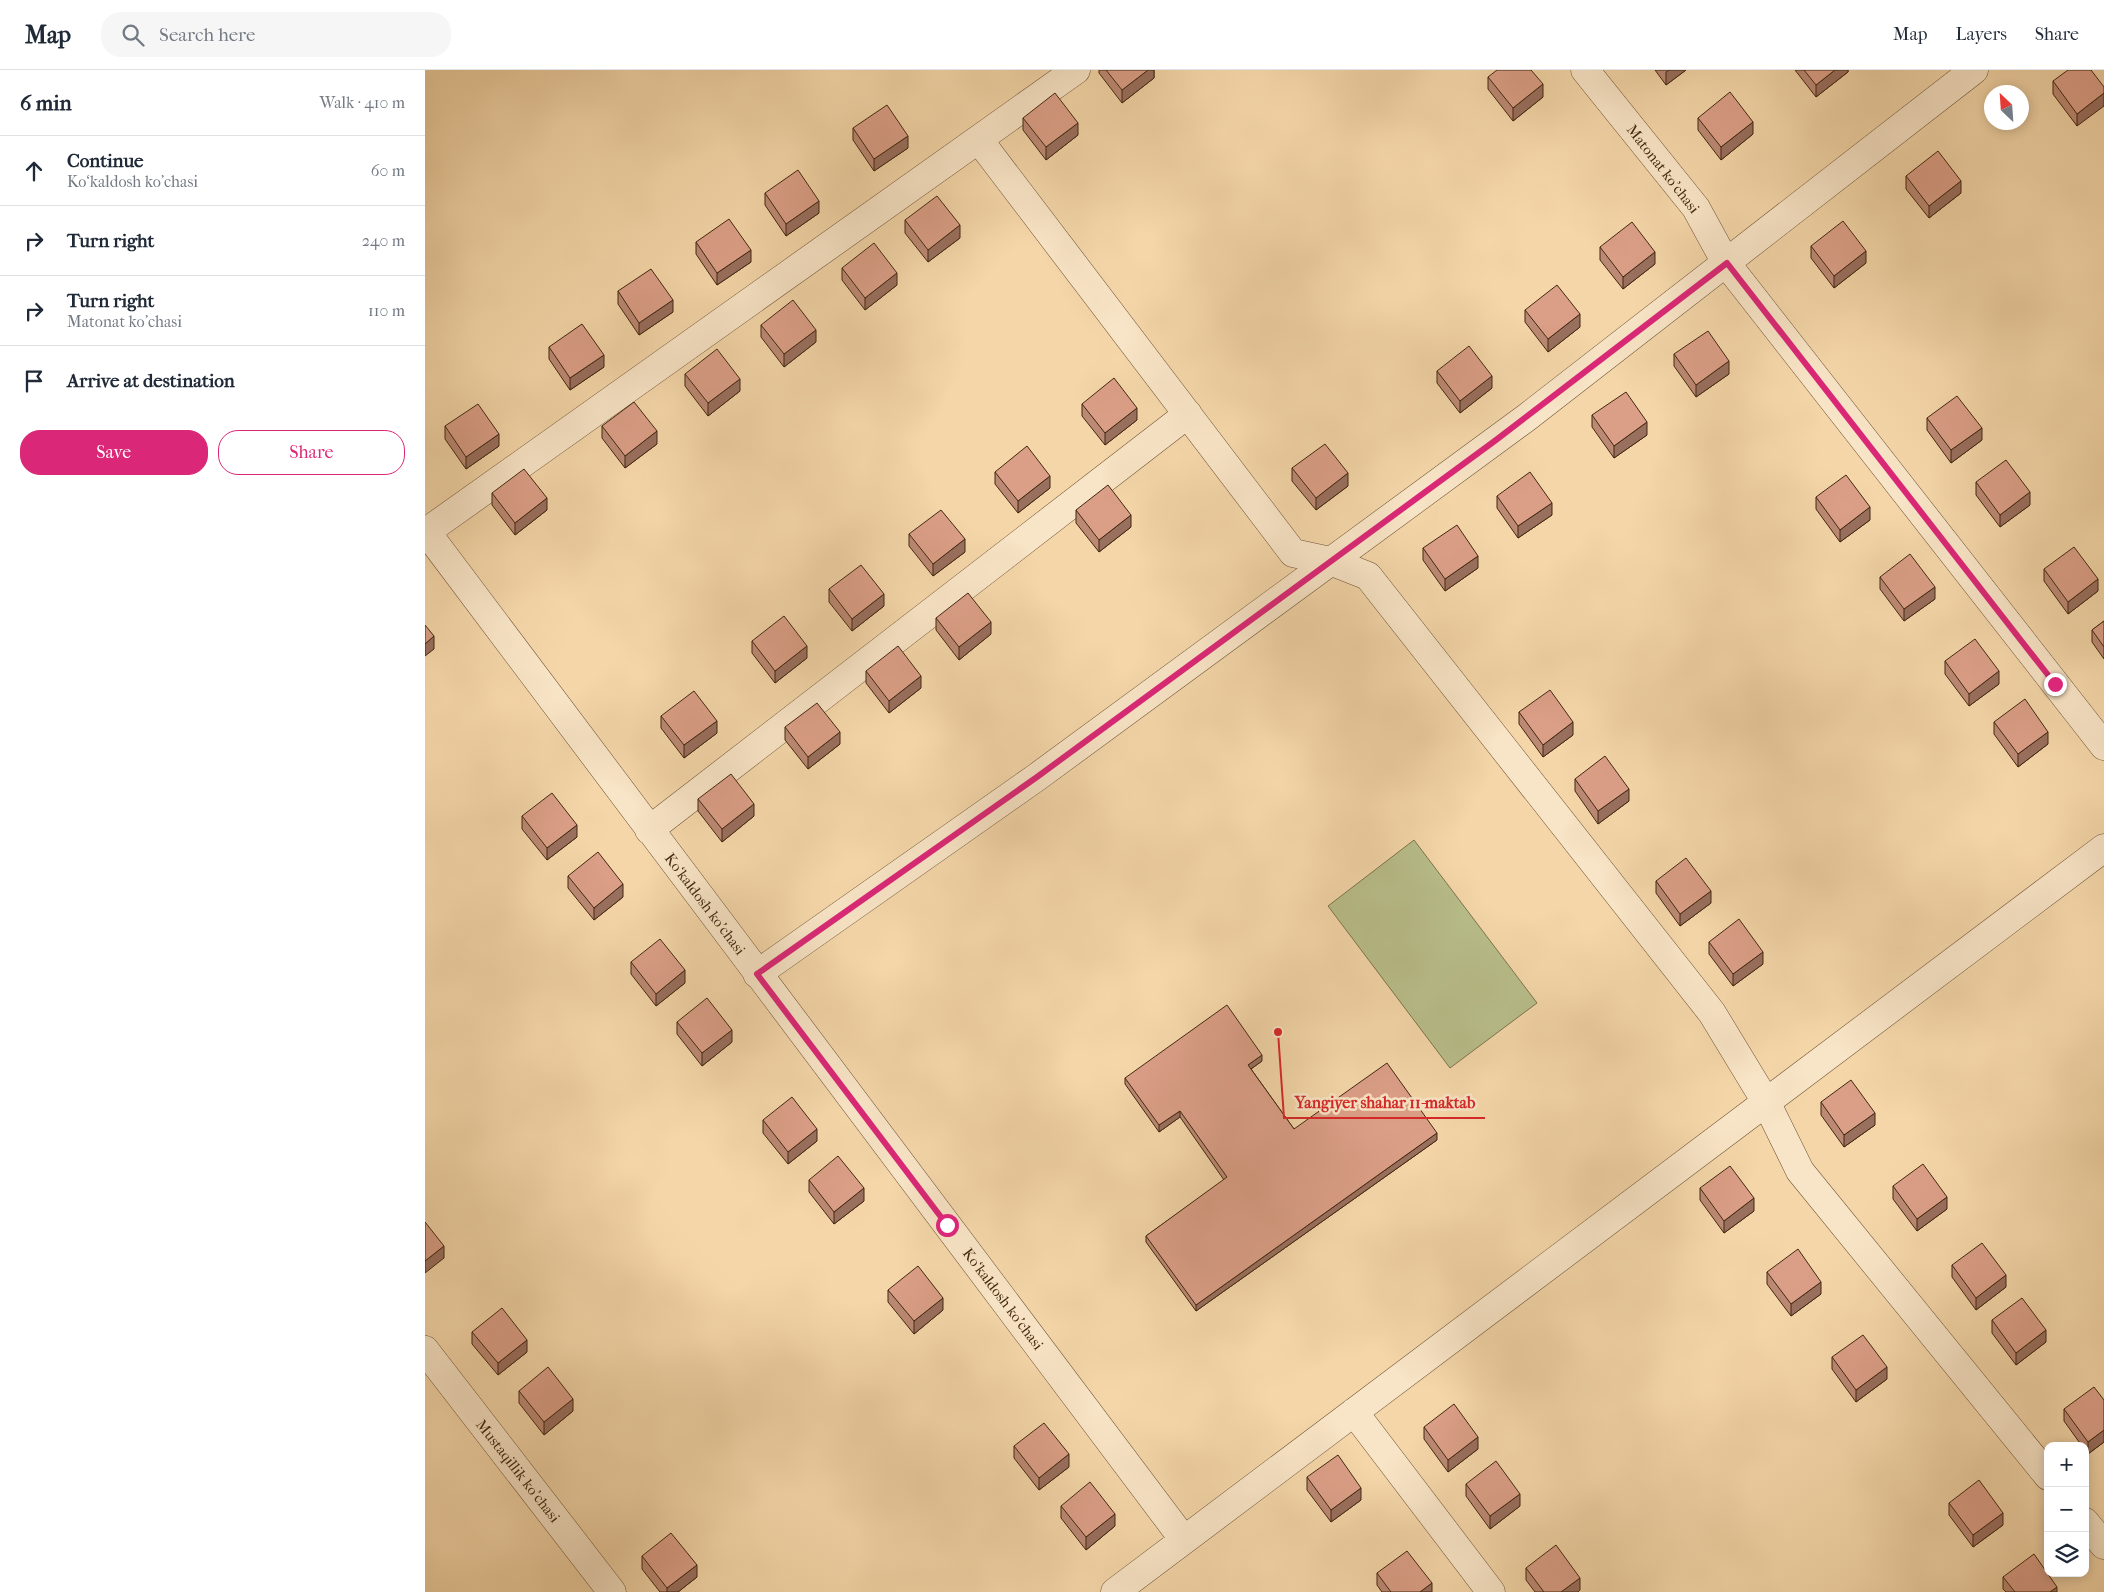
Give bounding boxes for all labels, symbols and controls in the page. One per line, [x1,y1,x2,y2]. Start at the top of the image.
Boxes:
search box [101,12,451,57]
text: Map [25,21,71,49]
icon: search [119,21,147,49]
text: Search here [159,24,255,46]
text: Map [1893,24,1927,45]
text: Layers [1955,24,2007,45]
text: Share [2035,24,2079,45]
north arrow [1984,85,2029,130]
text: 6 min [20,91,72,115]
text: Walk · 410 m [320,93,405,112]
street label: Matonat ko'chasi [1623,121,1704,217]
text: Continue [67,150,143,172]
icon: ahead [20,157,48,185]
text: 60 m [371,161,405,180]
text: Ko‘kaldosh ko'chasi [67,172,198,191]
icon: right [20,227,48,255]
text: Turn right [67,230,154,252]
text: 240 m [362,231,405,250]
text: Turn right [67,290,154,312]
icon: right [20,297,48,325]
text: 110 m [368,301,405,320]
text: Matonat ko'chasi [67,312,182,331]
icon: arrive [20,367,48,395]
text: Arrive at destination [67,370,235,392]
button: Save [20,430,208,475]
button: Share [218,430,405,475]
route end [2044,673,2067,696]
street label: Ko‘kaldosh ko'chasi [661,850,750,959]
callout: Yangiyer shahar 11-maktab [1284,1087,1485,1118]
text: Yangiyer shahar 11-maktab [1294,1093,1476,1113]
route start [936,1214,959,1237]
street label: Ko‘kaldosh ko'chasi [959,1245,1048,1354]
street label: Mustaqillik ko'chasi [472,1416,564,1527]
map controls [2044,1442,2089,1577]
button: + [2044,1442,2089,1487]
button: − [2044,1487,2089,1532]
button: layers [2044,1532,2089,1577]

